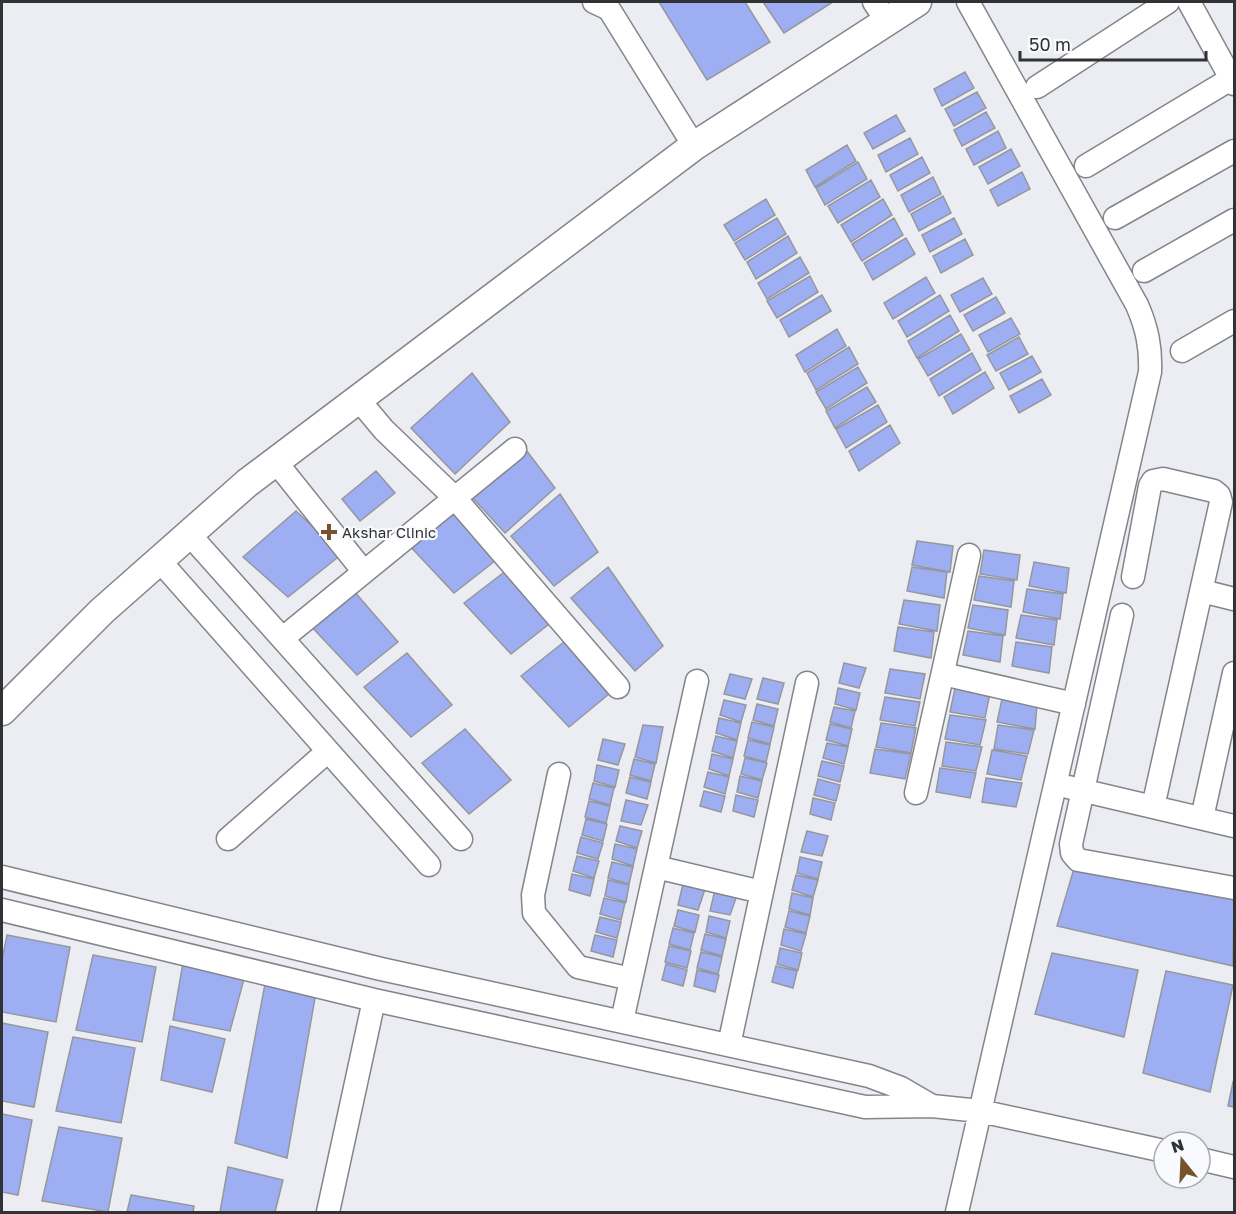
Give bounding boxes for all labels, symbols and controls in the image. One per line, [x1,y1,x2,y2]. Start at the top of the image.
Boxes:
scale bar [1020,24,1206,62]
text: 50 m [1029,33,1071,55]
marker: Akshar Clinic [320,523,338,541]
place label: Akshar Clinic [342,523,436,541]
north arrow [1152,1130,1212,1190]
text: N [1168,1134,1186,1157]

